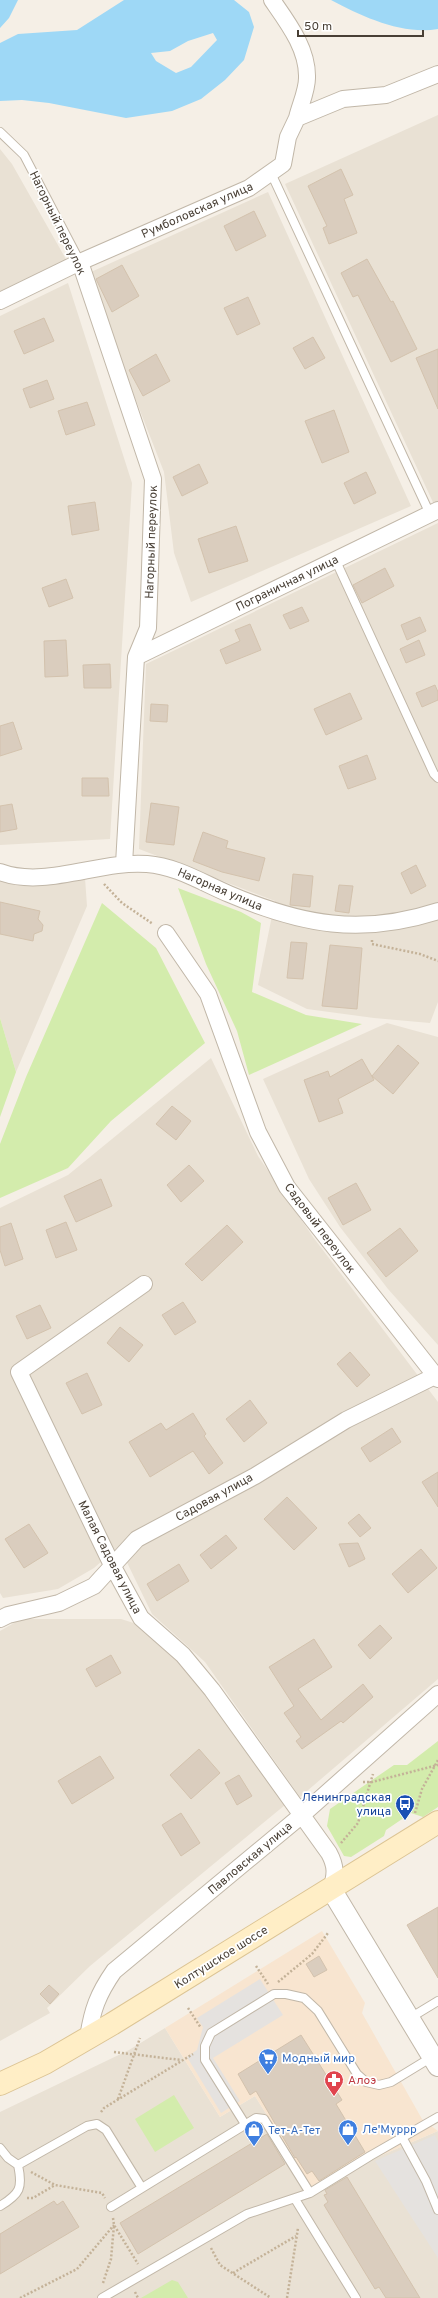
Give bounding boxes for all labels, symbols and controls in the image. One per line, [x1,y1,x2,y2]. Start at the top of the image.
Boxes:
scale bar [298,12,423,38]
text: 50 m [304,19,332,35]
street label: Нагорный переулок [25,169,89,278]
street label: Румболовская улица [139,179,256,243]
street label: Нагорный переулок [142,485,162,599]
street label: Пограничная улица [233,552,341,616]
street label: Нагорная улица [175,865,265,915]
street label: Садовый переулок [280,1180,358,1277]
street label: Садовая улица [173,1470,256,1526]
street label: Малая Садовая улица [74,1498,145,1617]
place label: Ленинградская улица [301,1790,391,1820]
bus stop icon: Ленинградская улица [394,1793,416,1821]
street label: Павловская улица [205,1819,296,1899]
street label: Колтушское шоссе [172,1923,271,1993]
supermarket icon: Модный мир [257,2047,279,2075]
place label: Модный мир [282,2051,355,2067]
pharmacy icon: Алоэ [323,2069,345,2097]
place label: Алоэ [348,2073,376,2089]
shop icon: Ле'Муррр [337,2118,359,2146]
shop icon: Тет-А-Тет [243,2119,265,2147]
place label: Ле'Муррр [362,2122,417,2138]
place label: Тет-А-Тет [268,2123,321,2139]

